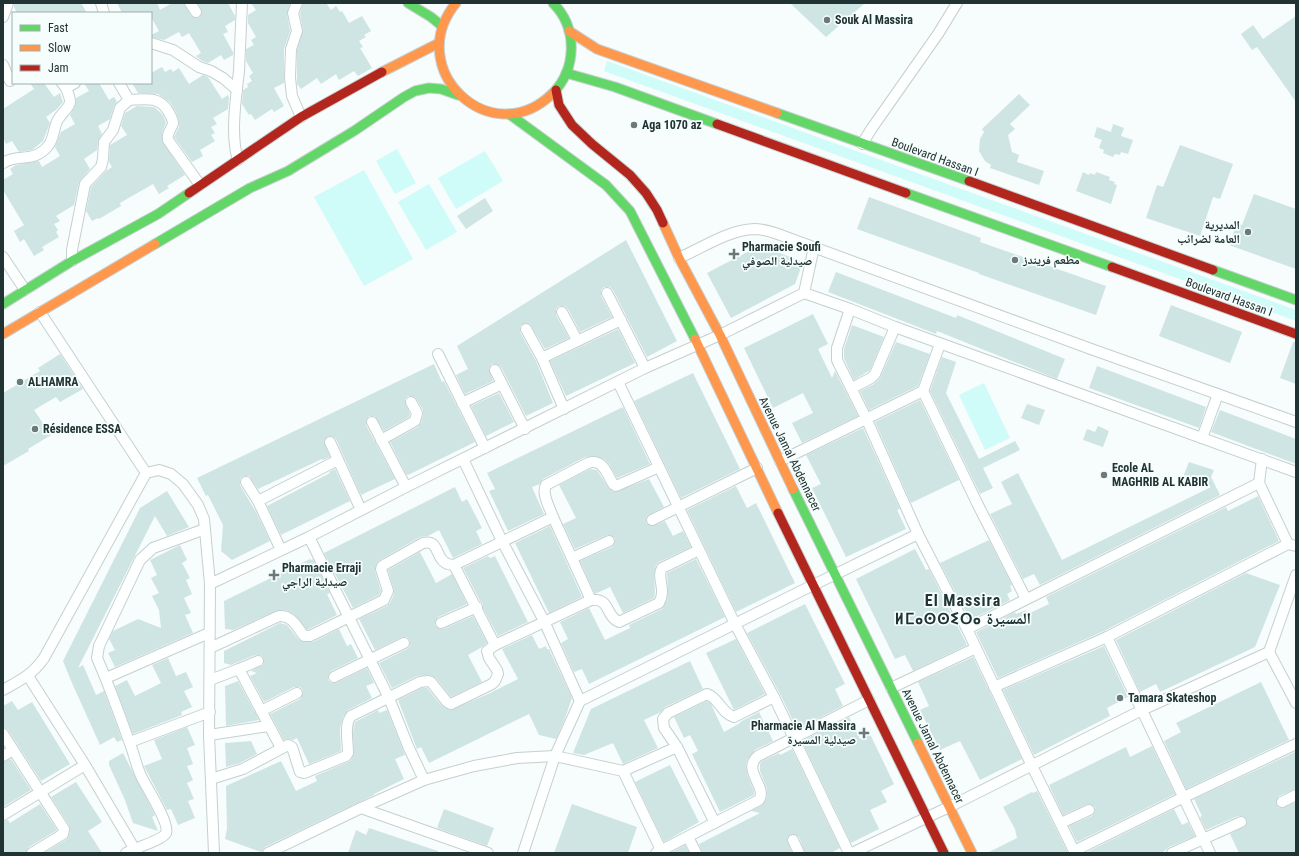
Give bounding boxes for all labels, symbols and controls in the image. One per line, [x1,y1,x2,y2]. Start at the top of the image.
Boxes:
legend [12,12,152,84]
place label: Souk Al Massira [835,13,913,27]
marker: Souk Al Massira [822,15,832,25]
text: Fast [48,21,69,35]
text: Slow [48,41,71,55]
text: Jam [48,61,69,75]
place label: Aga 1070 az [642,118,702,132]
marker: Aga 1070 az [629,120,639,130]
street label: Boulevard Hassan I [890,135,980,179]
place label: المديرية العامة لضرائب [1177,218,1240,246]
marker: المديرية العامة لضرائب [1243,227,1253,237]
place label: Pharmacie Soufi صيدلية الصوفي [742,240,821,271]
marker: Pharmacie Soufi صيدلية الصوفي [729,249,739,259]
place label: مطعم فريندز [1022,253,1080,268]
marker: مطعم فريندز [1010,255,1020,265]
street label: Boulevard Hassan I [1184,275,1274,319]
place label: ALHAMRA [28,375,79,389]
marker: ALHAMRA [15,377,25,387]
street label: Avenue Jamal Abdennacer [756,394,824,514]
place label: Résidence ESSA [43,422,122,436]
marker: Résidence ESSA [30,424,40,434]
place label: Ecole AL MAGHRIB AL KABIR [1112,461,1208,489]
marker: Ecole AL MAGHRIB AL KABIR [1099,470,1109,480]
place label: Pharmacie Erraji صيدلية الراجي [282,561,361,592]
marker: Pharmacie Erraji صيدلية الراجي [269,570,279,580]
district label: El Massira ⵍⵎⴰⵙⵙⵉⵔⴰ المسيرة [895,591,1031,628]
street label: Avenue Jamal Abdennacer [899,686,967,806]
place label: Tamara Skateshop [1128,691,1217,705]
marker: Tamara Skateshop [1115,693,1125,703]
place label: Pharmacie Al Massira صيدلية المسيرة [751,719,856,747]
marker: Pharmacie Al Massira صيدلية المسيرة [859,728,869,738]

